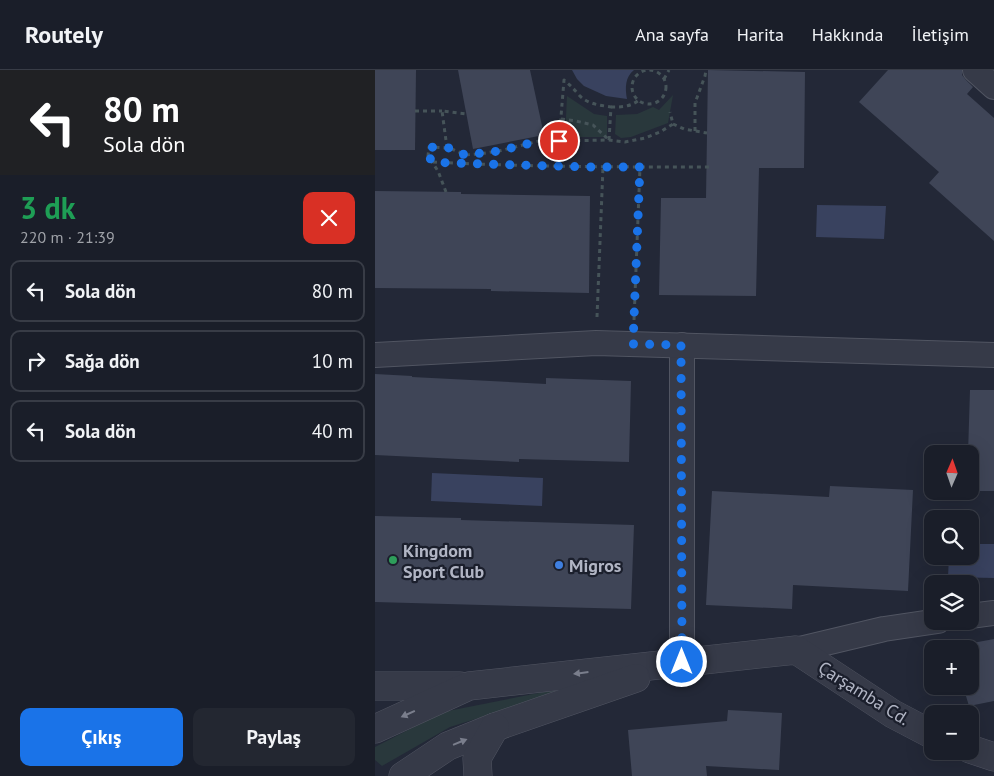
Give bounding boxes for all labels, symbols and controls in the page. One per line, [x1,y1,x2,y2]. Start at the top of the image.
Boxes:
text: Routely [25,19,103,50]
text: Ana sayfa [635,23,709,46]
text: Harita [737,23,784,46]
text: Hakkında [812,23,883,46]
text: İletişim [911,23,969,46]
text: 80 m [103,86,180,132]
icon: left [20,90,85,155]
pin [538,120,580,162]
icon: arrive [545,127,573,155]
text: Sola dön [103,130,185,158]
text: 3 dk [20,188,76,227]
button: close [303,192,355,244]
text: 220 m · 21:39 [20,227,115,247]
icon: left [22,277,50,305]
text: Sola dön [65,279,136,303]
text: 80 m [312,279,353,303]
icon: right [22,347,50,375]
text: Sağa dön [65,349,140,373]
text: 10 m [312,349,353,373]
icon: left [22,417,50,445]
text: Sola dön [65,419,136,443]
text: 40 m [312,419,353,443]
north arrow [924,445,979,500]
map controls [924,445,979,760]
button: search [924,510,979,565]
place label: Kingdom Sport Club [403,539,484,583]
marker: Kingdom Sport Club [387,554,399,566]
place label: Migros [569,554,622,577]
marker: Migros [553,559,565,571]
button: layers [924,575,979,630]
position arrow [655,635,707,687]
button: + [924,640,979,695]
street label: Çarşamba Cd. [814,656,914,730]
one-way arrow [573,669,589,677]
button: − [924,705,979,760]
button: Çıkış [20,708,183,766]
button: Paylaş [193,708,355,766]
one-way arrow [401,710,415,718]
one-way arrow [453,737,467,745]

